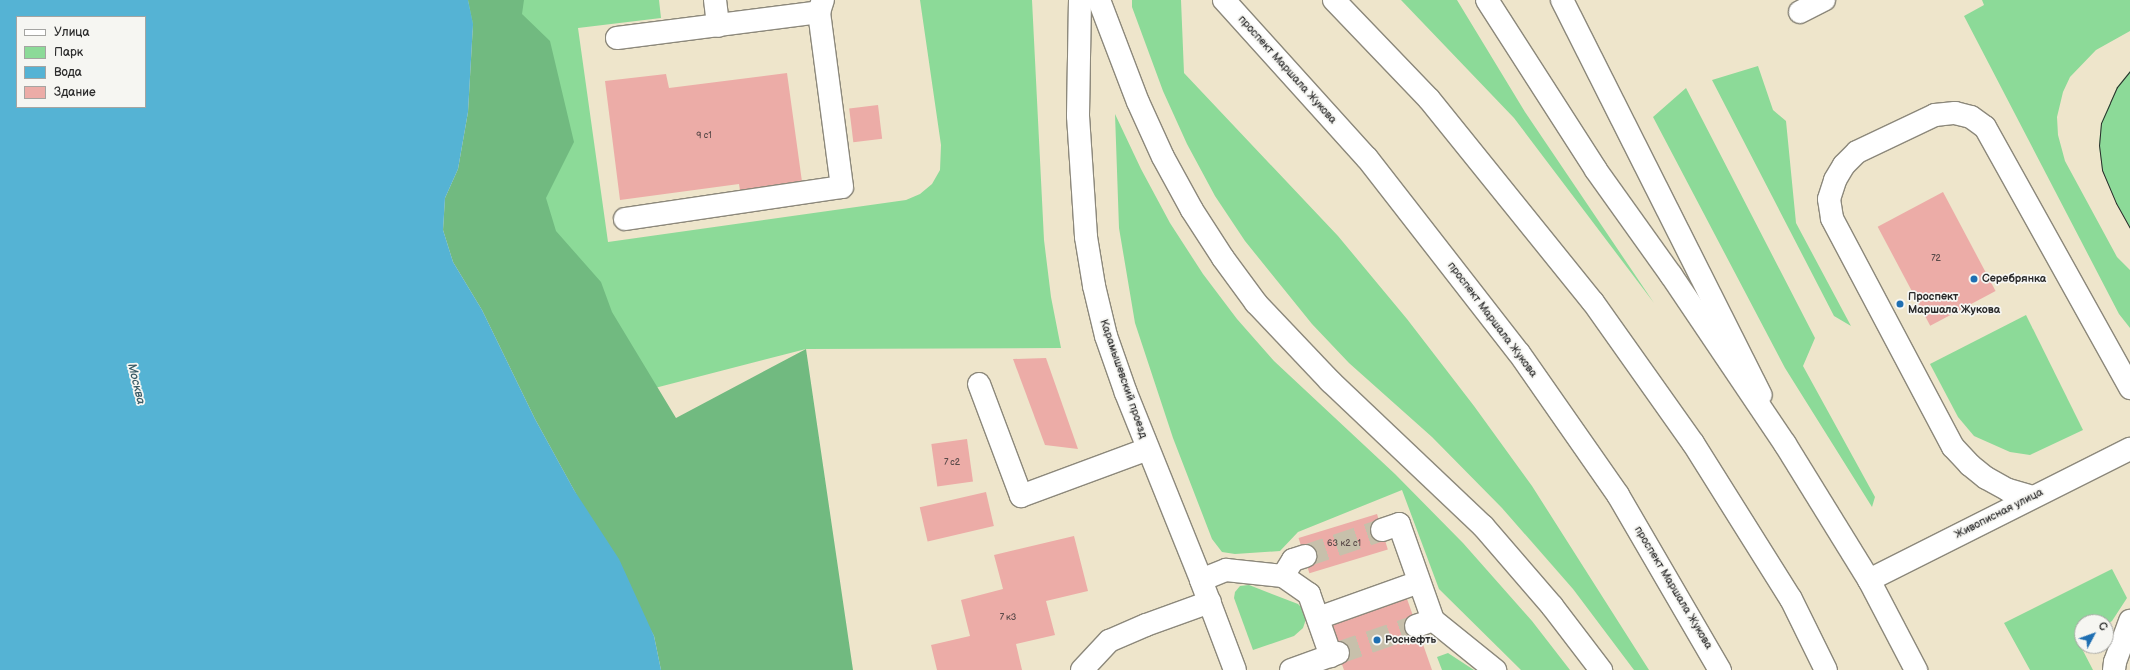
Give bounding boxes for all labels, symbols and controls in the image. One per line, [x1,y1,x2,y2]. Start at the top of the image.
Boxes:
street label: проспект Маршала Жукова [1235,13,1339,127]
legend [16,16,146,108]
text: Улица [54,25,90,40]
text: Парк [54,45,83,60]
text: Вода [54,65,82,80]
text: Здание [54,85,96,100]
house number: 9 с1 [696,131,712,141]
house number: 72 [1931,254,1941,264]
street label: проспект Маршала Жукова [1444,260,1540,380]
place label: Серебрянка [1982,272,2046,286]
marker: Серебрянка [1969,274,1979,284]
place label: Проспект Маршала Жукова [1908,291,2000,317]
marker: Проспект Маршала Жукова [1895,299,1905,309]
street label: Карамышевский проезд [1096,318,1150,440]
water label: Москва [124,362,148,406]
house number: 7 с2 [944,458,960,468]
street label: Живописная улица [1953,486,2045,542]
street label: проспект Маршала Жукова [1631,524,1715,652]
house number: 63 к2 с1 [1327,539,1361,549]
house number: 7 к3 [999,613,1017,623]
north arrow [2074,614,2114,654]
text: С [2095,619,2110,634]
place label: Роснефть [1385,633,1436,647]
marker: Роснефть [1372,635,1382,645]

